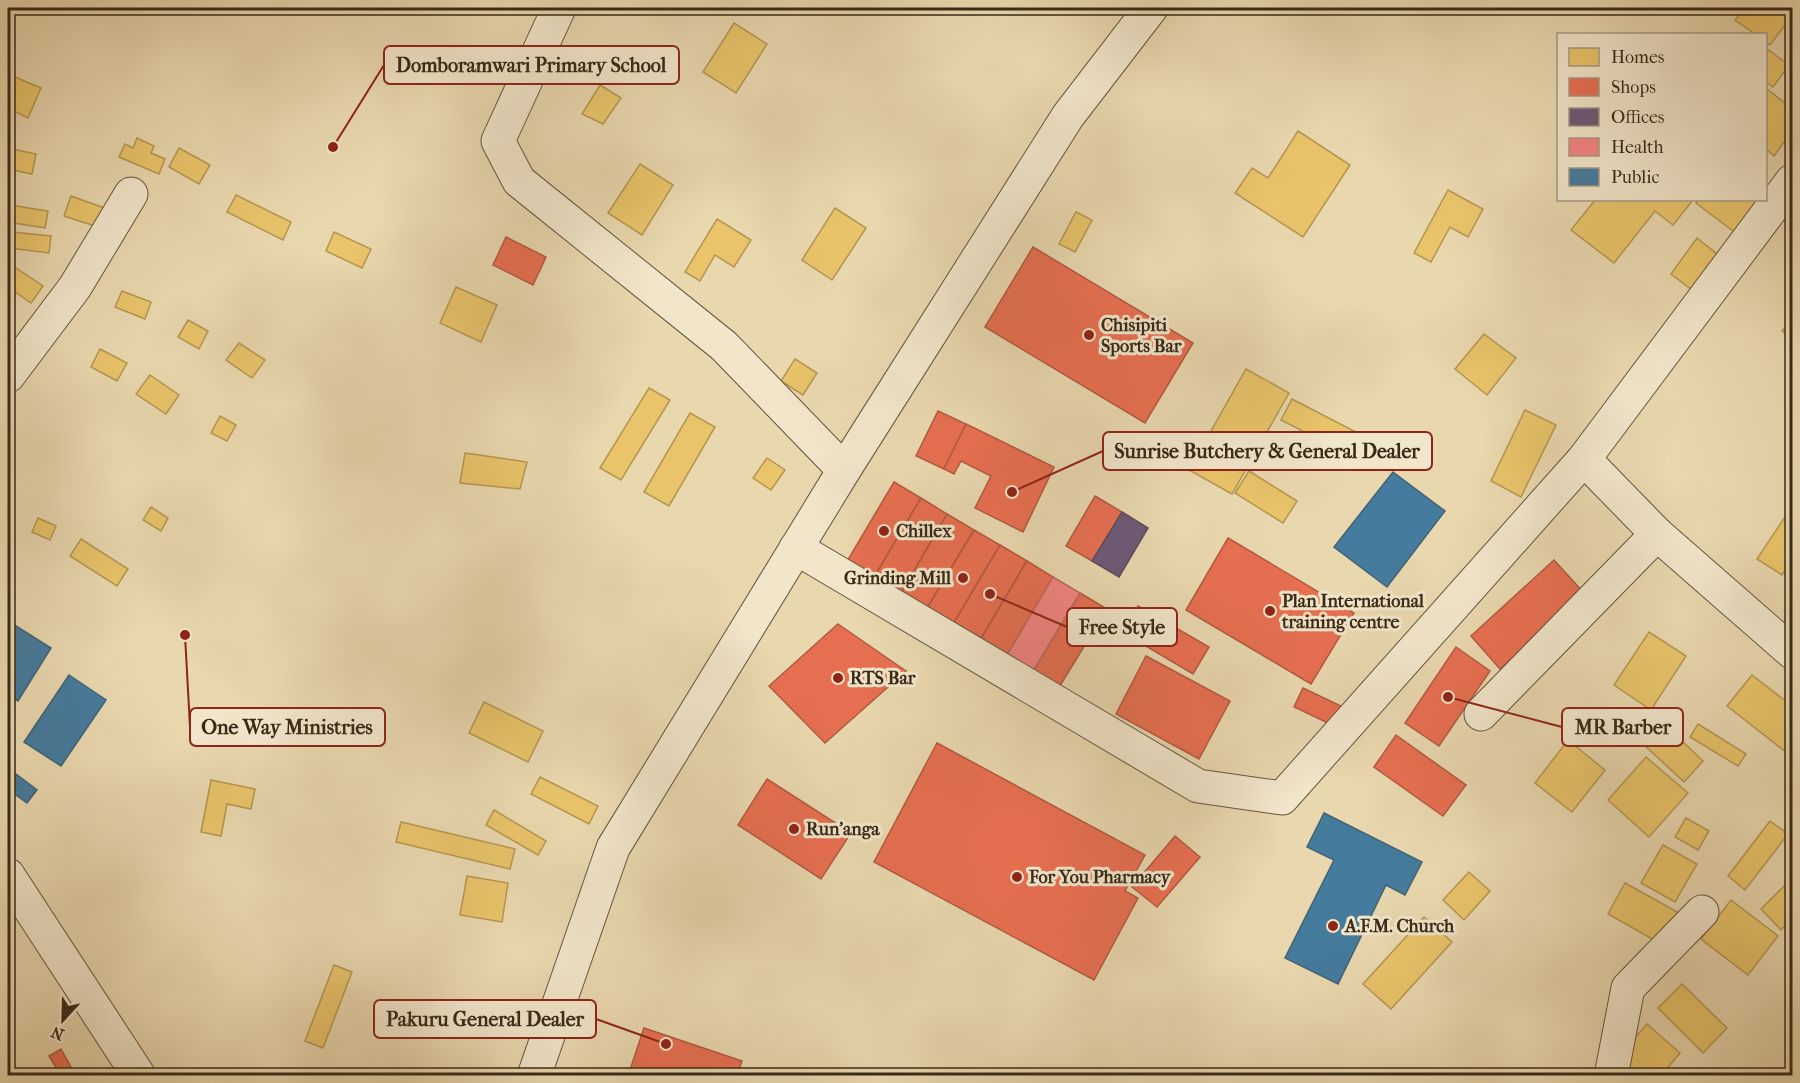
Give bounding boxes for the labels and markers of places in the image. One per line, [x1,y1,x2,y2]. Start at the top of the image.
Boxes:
callout: Domboramwari Primary School [384,46,679,84]
place label: Chisipiti Sports Bar [1101,315,1182,357]
marker: Chisipiti Sports Bar [1082,328,1096,342]
callout: Sunrise Butchery & General Dealer [1103,432,1432,470]
place label: Chillex [896,521,952,542]
marker: Chillex [877,524,891,538]
place label: Grinding Mill [844,568,952,589]
marker: Grinding Mill [956,571,970,585]
place label: Plan International training centre [1281,591,1425,633]
marker: Plan International training centre [1263,604,1277,618]
callout: Free Style [1067,608,1177,646]
place label: RTS Bar [850,668,916,689]
marker: RTS Bar [831,671,845,685]
callout: One Way Ministries [190,708,385,746]
callout: MR Barber [1562,708,1683,746]
place label: Run'anga [806,819,880,840]
marker: Run'anga [787,822,801,836]
place label: For You Pharmacy [1028,867,1172,888]
marker: For You Pharmacy [1010,870,1024,884]
place label: A.F.M. Church [1344,916,1455,937]
marker: A.F.M. Church [1326,919,1340,933]
callout: Pakuru General Dealer [374,1000,596,1038]

